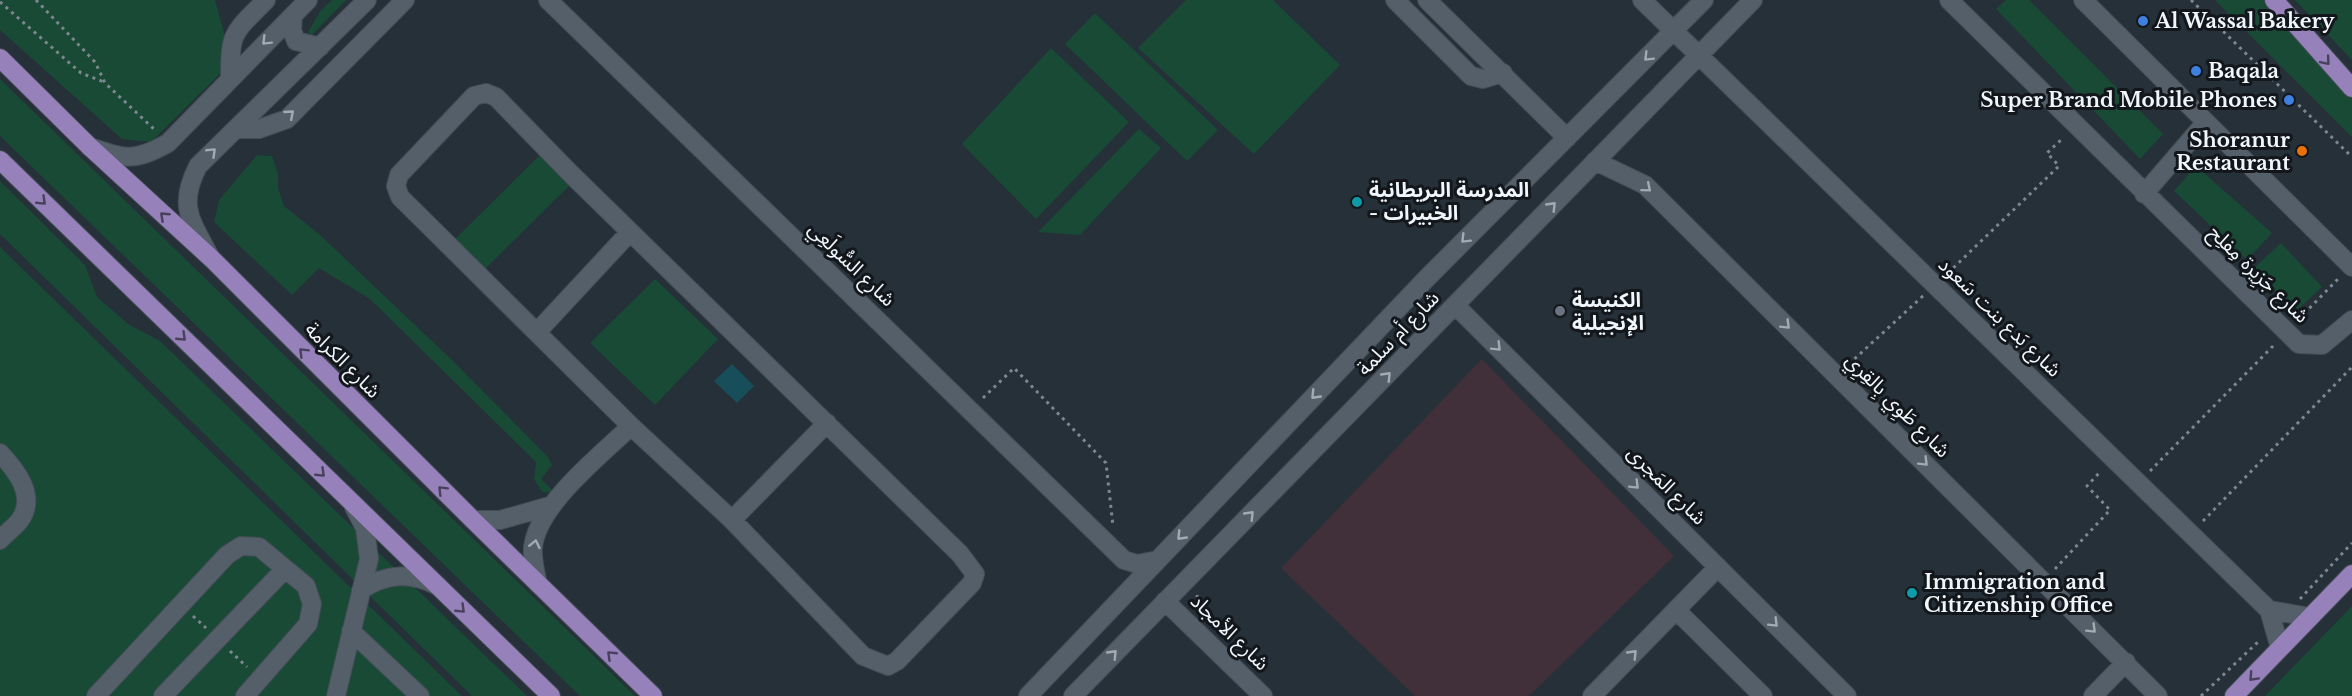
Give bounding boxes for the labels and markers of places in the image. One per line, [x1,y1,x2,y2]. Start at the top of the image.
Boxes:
place label: Al Wassal Bakery [2154,9,2335,33]
marker: Al Wassal Bakery [2136,14,2150,28]
place label: Baqala [2208,59,2279,83]
marker: Baqala [2189,64,2203,78]
place label: Super Brand Mobile Phones [1980,88,2277,112]
marker: Super Brand Mobile Phones [2282,93,2296,107]
place label: Shoranur Restaurant [2176,128,2290,175]
marker: Shoranur Restaurant [2295,144,2309,158]
place label: المدرسة البريطانية - الخبيرات [1369,178,1529,225]
marker: المدرسة البريطانية - الخبيرات [1350,195,1364,209]
place label: الكنيسة الإنجيلية [1572,288,1644,337]
marker: الكنيسة الإنجيلية [1553,304,1567,318]
place label: Immigration and Citizenship Office [1924,570,2113,617]
marker: Immigration and Citizenship Office [1905,586,1919,600]

